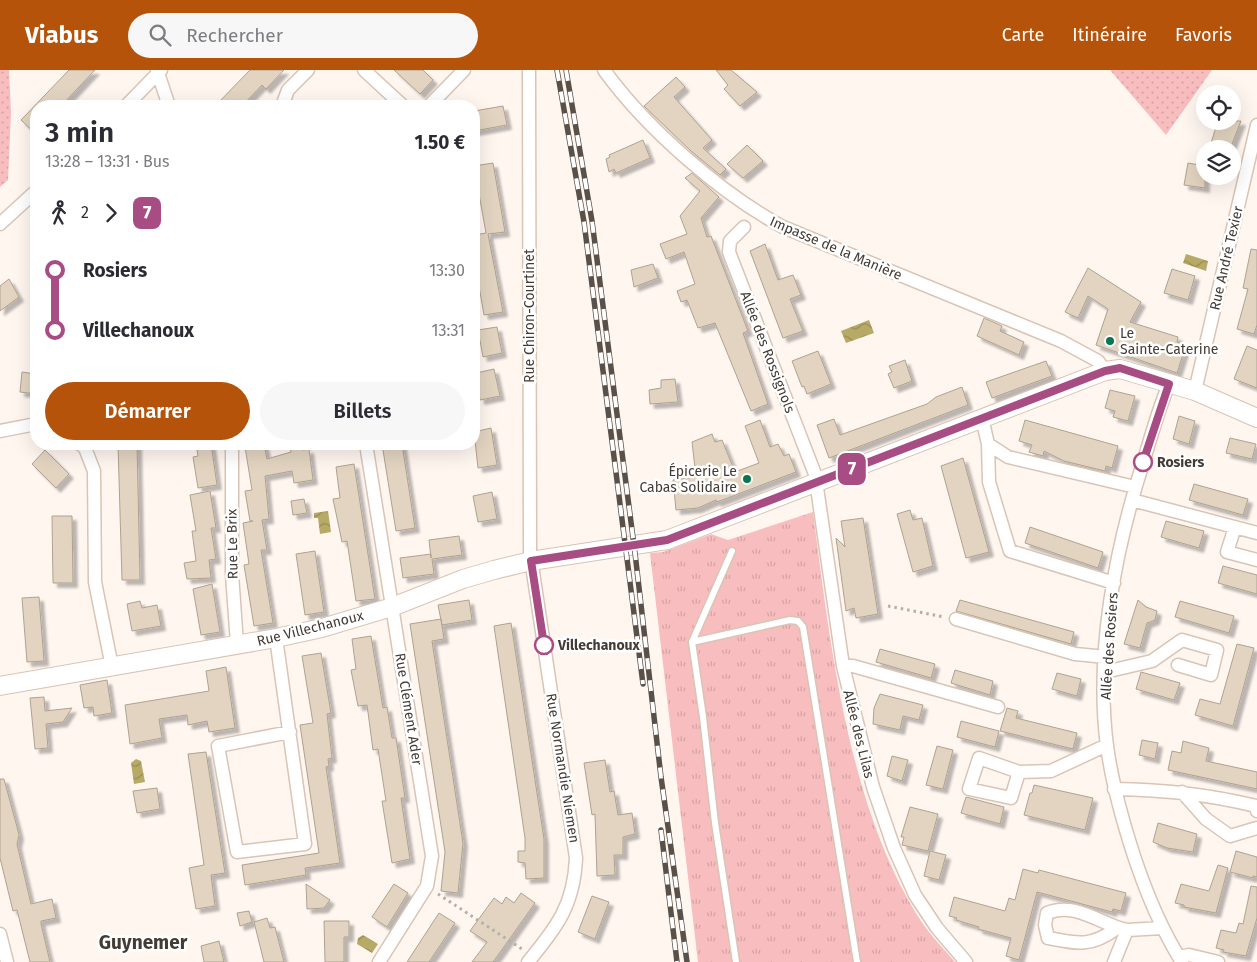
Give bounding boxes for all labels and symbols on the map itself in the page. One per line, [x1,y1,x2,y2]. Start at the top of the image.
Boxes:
street label: Rue André Texier [1206,204,1247,312]
street label: Impasse de la Manière [767,213,904,284]
street label: Rue Chiron-Courtinet [521,248,538,383]
street label: Allée des Rossignols [736,289,799,416]
place label: Le Sainte-Caterine [1120,325,1219,358]
marker: Le Sainte-Caterine [1104,335,1116,347]
marker: Rosiers [1133,452,1153,472]
line badge: 7 [836,453,868,485]
place label: Rosiers [1157,454,1204,471]
place label: Épicerie Le Cabas Solidaire [639,462,737,496]
marker: Épicerie Le Cabas Solidaire [741,473,753,485]
street label: Rue Le Brix [223,508,242,579]
street label: Allée des Rosiers [1097,591,1122,700]
street label: Rue Villechanoux [255,607,365,650]
marker: Villechanoux [534,635,554,655]
place label: Villechanoux [557,637,641,654]
street label: Rue Clément Ader [391,652,426,767]
street label: Allée des Lilas [839,688,878,780]
street label: Rue Normandie Niemen [542,692,583,844]
district label: Guynemer [99,931,188,954]

